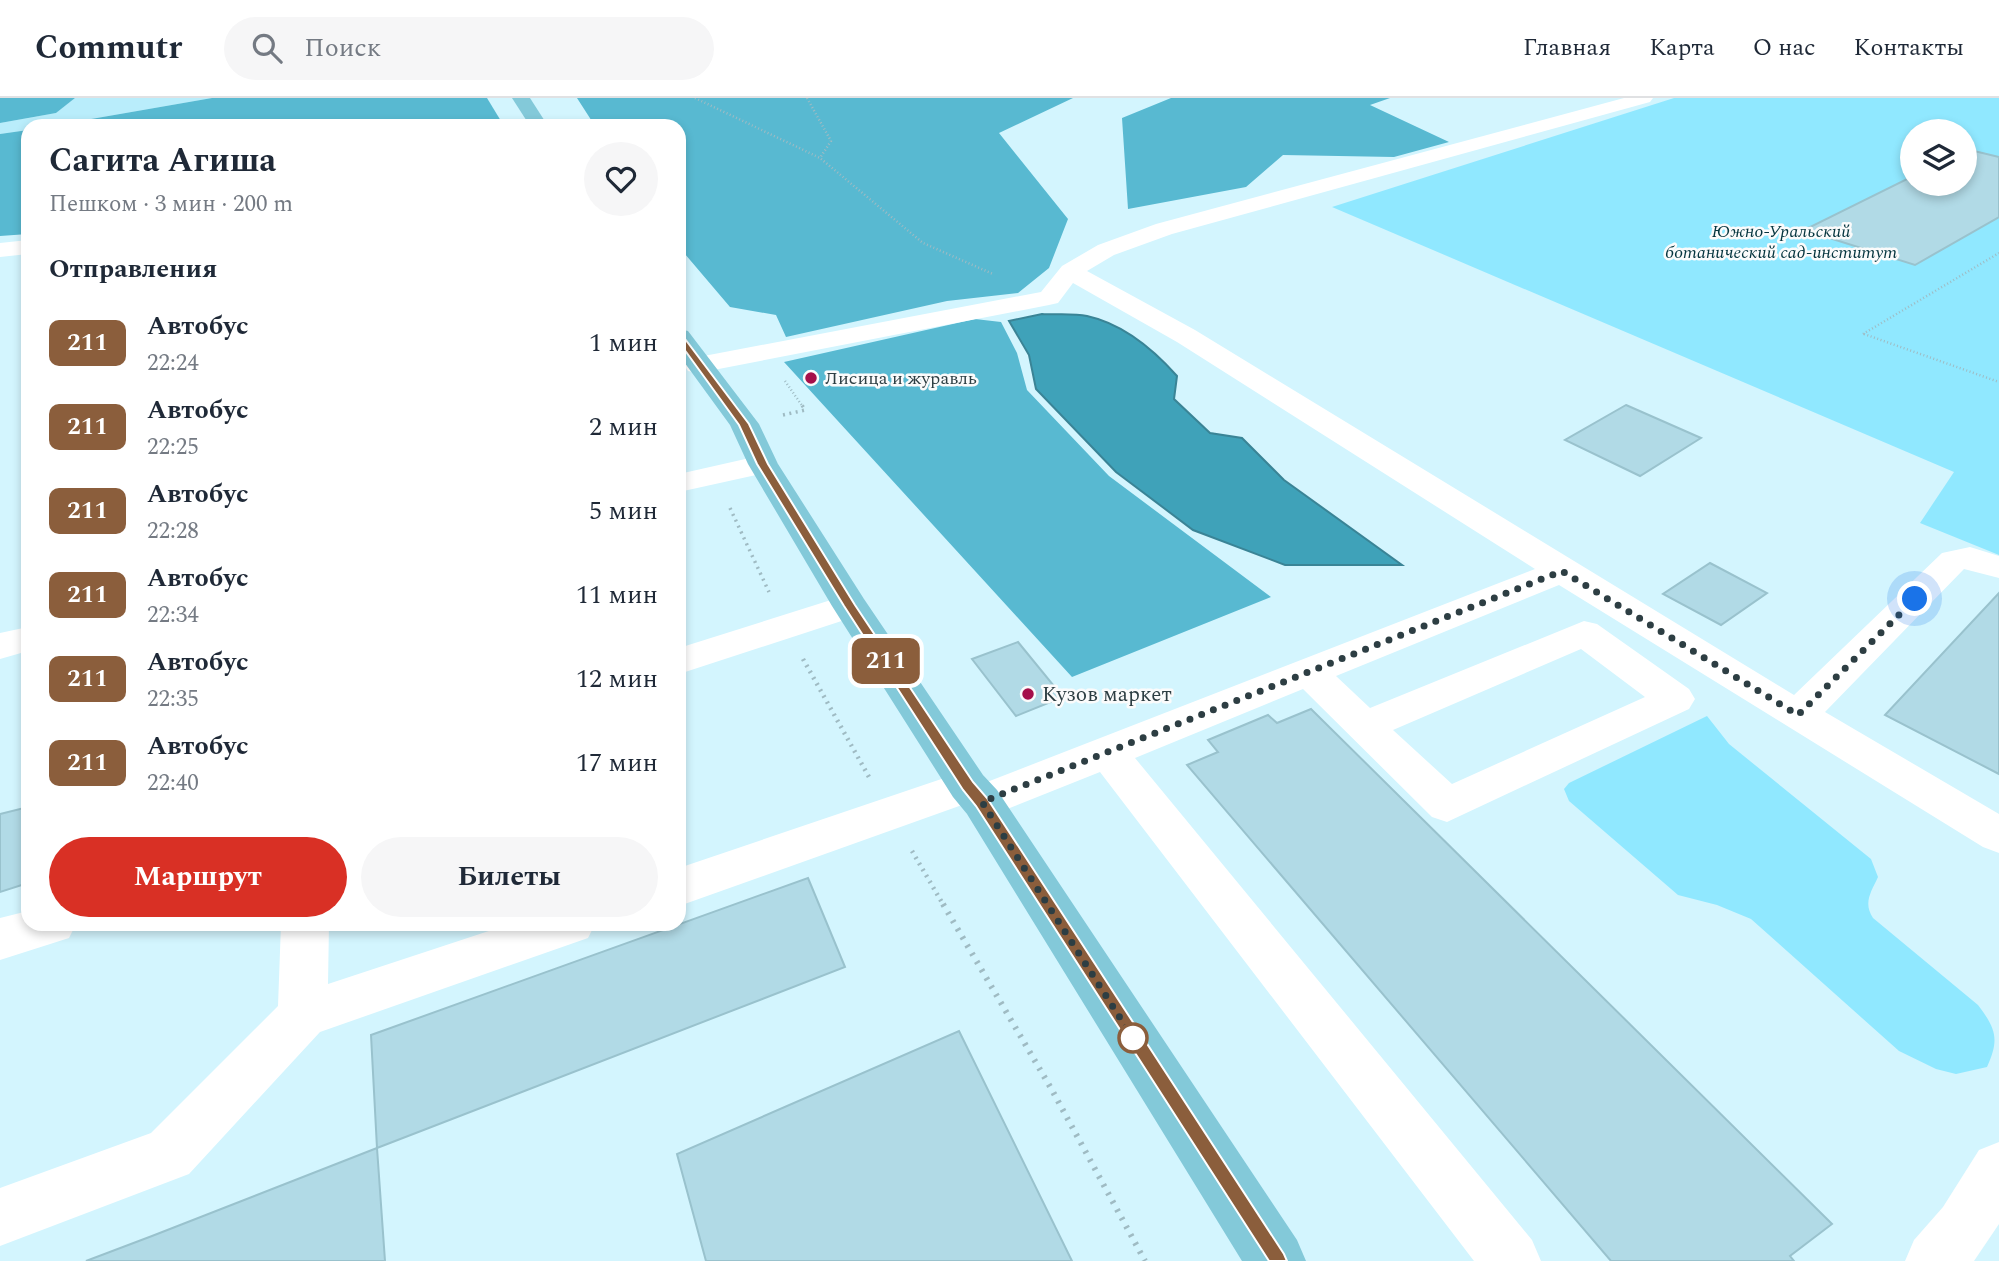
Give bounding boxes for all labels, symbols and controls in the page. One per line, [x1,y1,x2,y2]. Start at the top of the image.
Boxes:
search box [224,17,714,80]
text: Commutr [35,23,182,73]
text: Поиск [304,28,381,68]
icon: search [248,29,286,67]
text: Главная [1523,30,1611,66]
text: Карта [1649,30,1715,66]
text: О нас [1753,30,1816,66]
text: Контакты [1854,30,1964,66]
map controls [1900,119,1977,196]
button: layers [1900,119,1977,196]
text: Сагита Агиша [49,136,276,186]
button: heart [584,142,658,216]
text: Пешком · 3 мин · 200 m [49,187,293,222]
park label: Южно-Уральский ботанический сад-институт [1665,218,1897,266]
text: Отправления [49,249,217,289]
text: Автобус [147,306,249,346]
text: 1 мин [589,323,658,363]
text: 211 [67,325,108,361]
text: 22:24 [147,346,199,381]
place label: Лисица и журавль [825,365,977,392]
marker: Лисица и журавль [803,370,819,386]
text: Автобус [147,390,249,430]
text: 2 мин [589,407,658,447]
text: 211 [67,409,108,445]
text: 22:25 [147,430,199,465]
text: Автобус [147,474,249,514]
text: 5 мин [589,491,658,531]
text: 211 [67,493,108,529]
text: 22:28 [147,514,199,549]
text: Автобус [147,558,249,598]
text: 11 мин [576,575,658,615]
text: 211 [67,577,108,613]
your location [1897,581,1932,616]
text: 22:34 [147,598,199,633]
line badge: 211 [846,638,926,684]
text: Автобус [147,642,249,682]
text: 211 [866,643,906,679]
text: 12 мин [576,659,658,699]
text: 211 [67,661,108,697]
place label: Кузов маркет [1042,679,1172,711]
text: 22:35 [147,682,199,717]
marker: Кузов маркет [1020,686,1036,702]
text: Автобус [147,726,249,766]
text: 17 мин [576,743,658,783]
text: 211 [67,745,108,781]
text: 22:40 [147,766,199,801]
button: Маршрут [49,837,347,917]
button: Билеты [361,837,658,917]
unlabelled marker [1118,1023,1148,1053]

